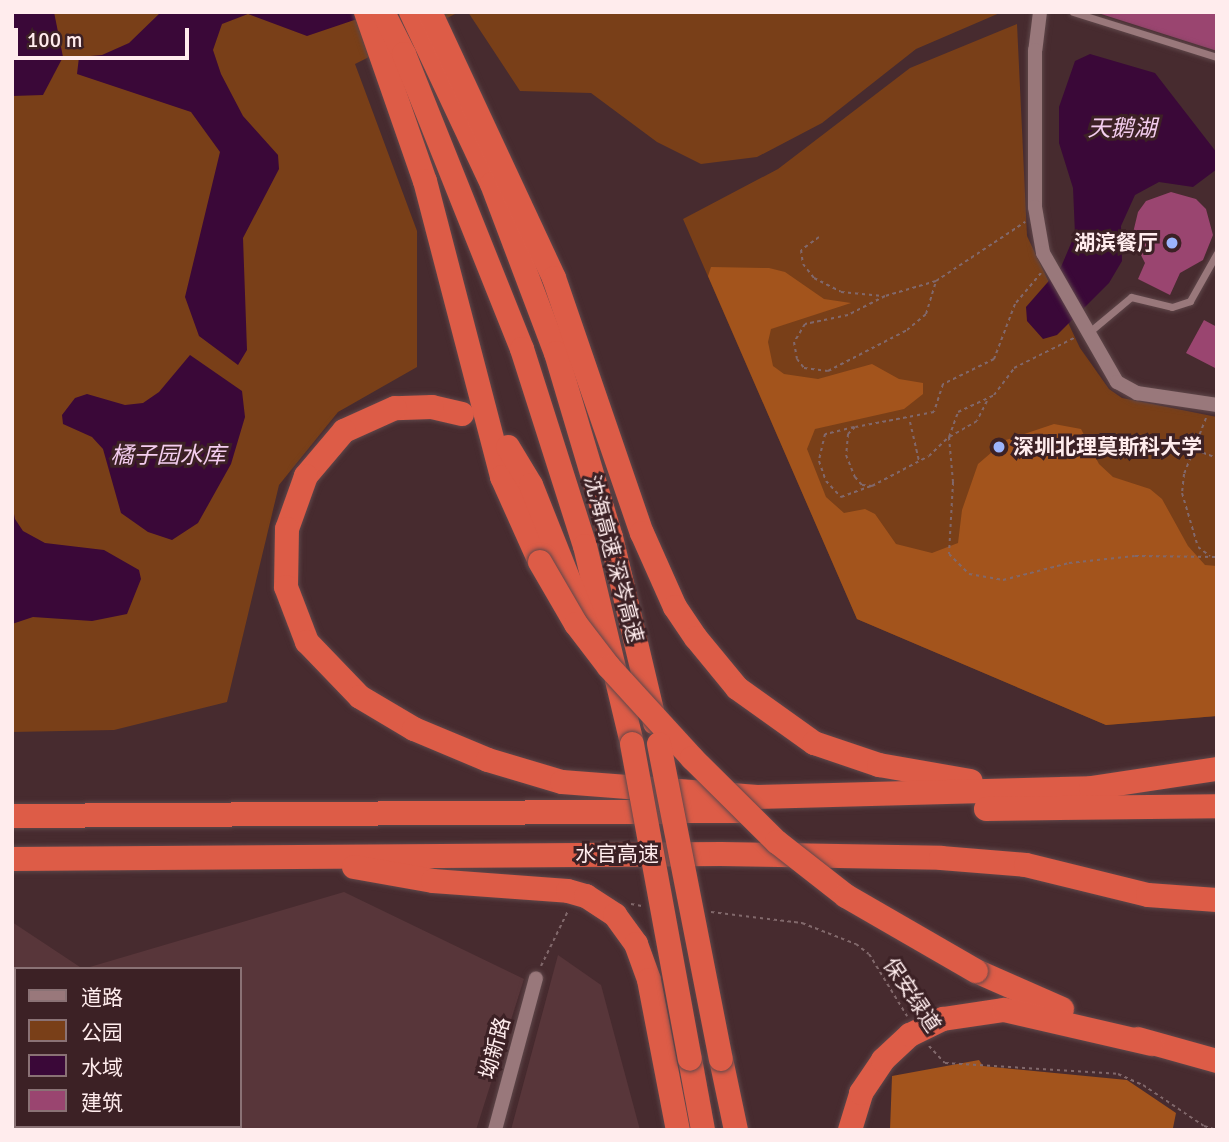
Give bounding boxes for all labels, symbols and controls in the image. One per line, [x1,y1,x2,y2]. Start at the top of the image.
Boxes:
scale bar [18,14,192,58]
text: 100 m [27,27,82,53]
water label: 天鹅湖 [1088,115,1156,143]
place label: 湖滨餐厅 [1074,230,1158,256]
marker: 湖滨餐厅 [1164,235,1180,251]
place label: 深圳北理莫斯科大学 [1013,434,1202,460]
marker: 深圳北理莫斯科大学 [991,439,1007,455]
water label: 橘子园水库 [111,442,225,470]
street label: 沈海高速 深岑高速 [579,472,649,646]
street label: 水官高速 [575,841,659,867]
street label: 保安绿道 [878,953,946,1037]
legend [14,967,242,1128]
text: 道路 [81,985,123,1011]
street label: 坳新路 [475,1014,515,1082]
text: 公园 [81,1020,123,1046]
text: 水域 [81,1055,123,1081]
text: 建筑 [81,1090,123,1116]

